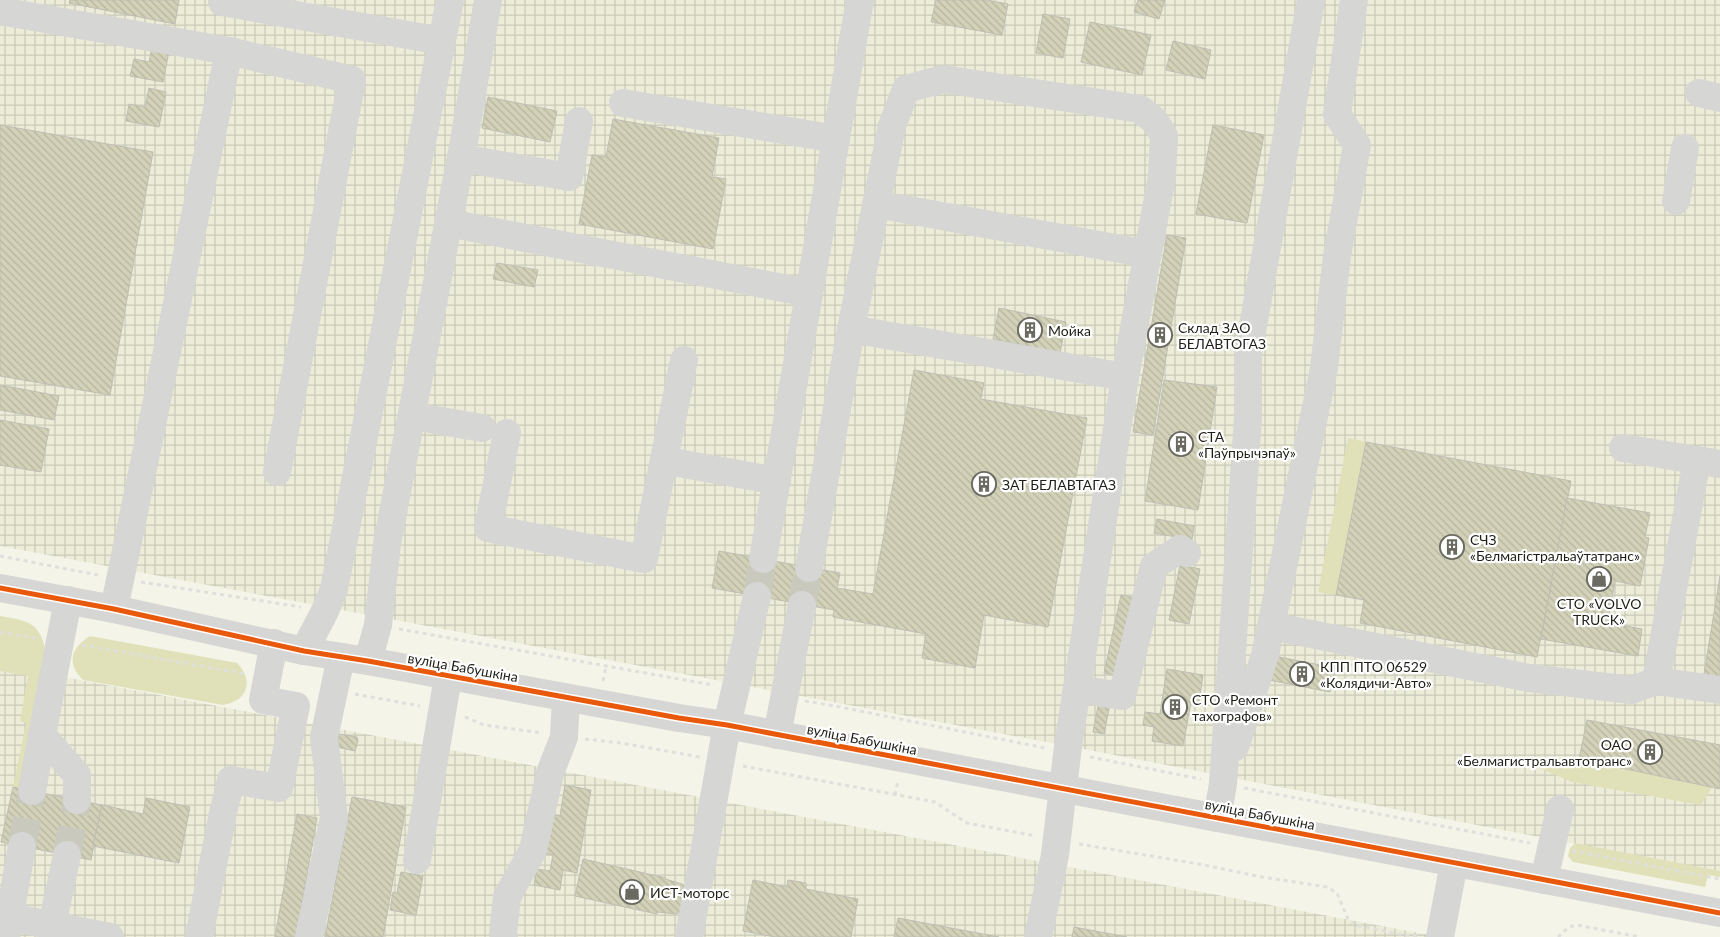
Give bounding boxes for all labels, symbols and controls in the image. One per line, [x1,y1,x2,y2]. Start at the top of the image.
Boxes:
building icon: Мойка [1017,317,1043,343]
place label: Склад ЗАО БЕЛАВТОГАЗ [1178,319,1266,352]
place label: Мойка [1048,322,1091,339]
building icon: Склад ЗАО БЕЛАВТОГАЗ [1147,322,1173,348]
place label: СТА «Паўпрычэпаў» [1198,428,1296,461]
building icon: СТА «Паўпрычэпаў» [1168,431,1194,457]
building icon: ЗАТ БЕЛАВТАГАЗ [971,471,997,497]
place label: ЗАТ БЕЛАВТАГАЗ [1002,476,1116,493]
place label: СЧЗ «Белмагістральаўтатранс» [1470,531,1640,564]
building icon: СЧЗ «Белмагістральаўтатранс» [1439,534,1465,560]
shop icon: СТО «VOLVO TRUCK» [1586,566,1612,592]
place label: СТО «VOLVO TRUCK» [1557,595,1641,628]
street label: вуліца Бабушкіна [407,649,519,685]
place label: КПП ПТО 06529 «Колядичи-Авто» [1320,658,1432,691]
building icon: КПП ПТО 06529 «Колядичи-Авто» [1289,661,1315,687]
place label: СТО «Ремонт тахографов» [1192,691,1278,724]
building icon: СТО «Ремонт тахографов» [1162,694,1188,720]
street label: вуліца Бабушкіна [806,720,918,758]
place label: ОАО «Белмагистральавтотранс» [1457,736,1632,769]
building icon: ОАО «Белмагистральавтотранс» [1637,739,1663,765]
street label: вуліца Бабушкіна [1204,795,1316,833]
shop icon: ИСТ-моторс [619,879,645,905]
place label: ИСТ-моторс [650,884,730,901]

